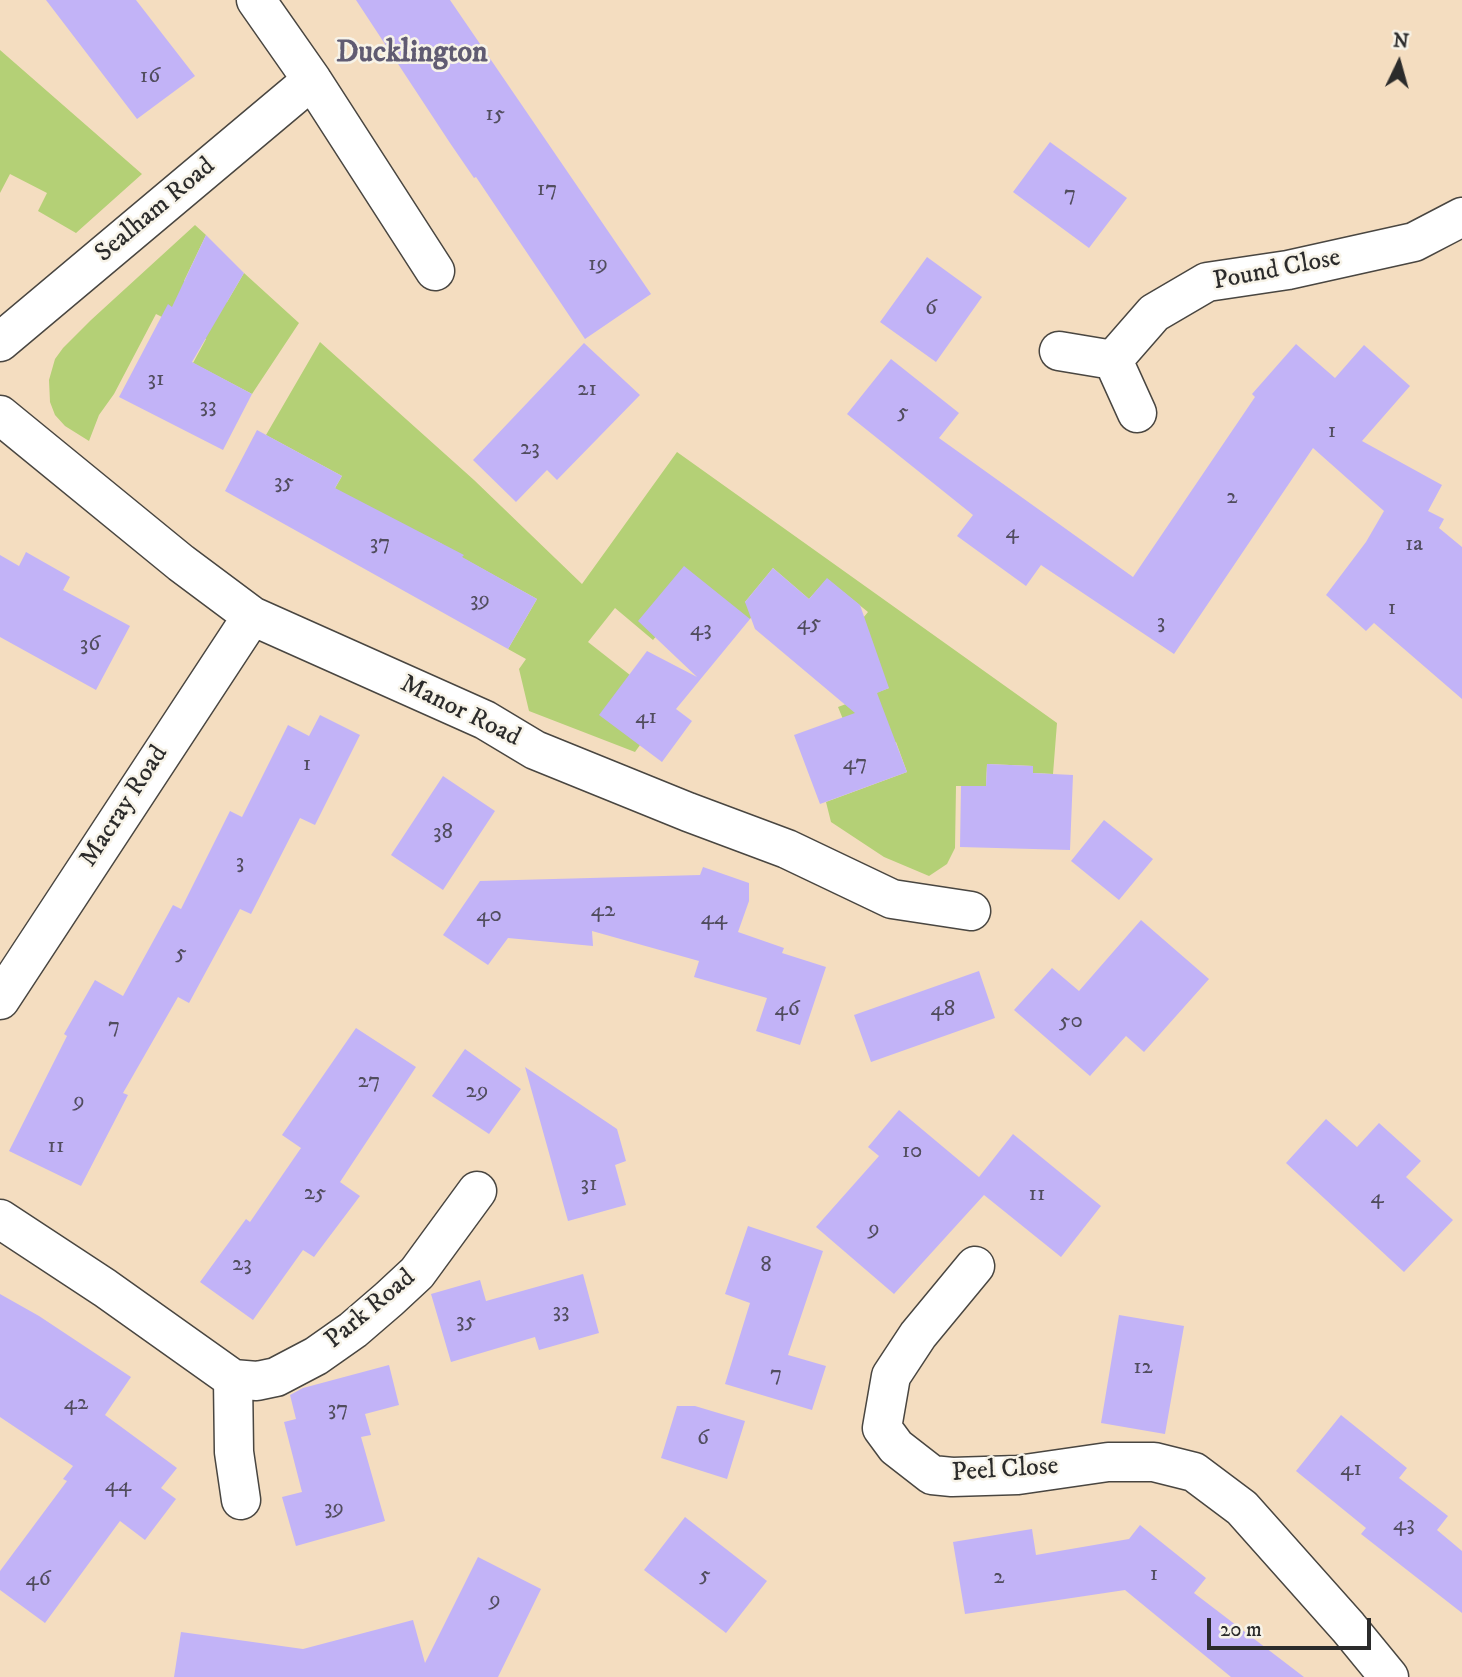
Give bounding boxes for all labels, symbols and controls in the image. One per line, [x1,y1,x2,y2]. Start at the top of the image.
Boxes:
north arrow [1364,28,1434,98]
text: N [1392,29,1410,54]
district label: Ducklington [336,37,488,73]
house number: 16 [140,63,160,91]
house number: 15 [485,101,505,129]
street label: Sealham Road [90,152,222,270]
house number: 17 [537,176,557,204]
house number: 7 [1064,181,1076,209]
street label: Pound Close [1211,243,1343,299]
house number: 19 [588,251,608,279]
house number: 6 [925,295,937,323]
house number: 31 [147,366,165,394]
house number: 21 [577,376,597,404]
house number: 33 [199,393,217,421]
house number: 5 [897,399,909,427]
house number: 1 [1328,418,1336,446]
house number: 23 [520,435,540,463]
house number: 35 [274,469,294,497]
house number: 2 [1226,484,1238,512]
house number: 4 [1005,519,1019,547]
house number: 37 [370,530,390,558]
house number: 1a [1405,531,1423,559]
house number: 39 [470,587,490,615]
house number: 1 [1388,595,1396,623]
house number: 3 [1157,609,1165,637]
house number: 45 [797,610,821,638]
house number: 43 [690,616,712,644]
house number: 36 [80,631,100,659]
street label: Manor Road [395,669,525,755]
house number: 41 [635,704,657,732]
street label: Macray Road [74,740,176,874]
house number: 47 [843,750,867,778]
house number: 1 [303,751,311,779]
house number: 38 [433,819,453,847]
house number: 3 [236,849,244,877]
house number: 42 [591,897,615,925]
house number: 40 [476,902,502,930]
house number: 44 [701,905,727,933]
house number: 5 [175,940,187,968]
house number: 46 [774,996,800,1024]
house number: 48 [931,996,955,1024]
house number: 50 [1059,1008,1083,1036]
house number: 7 [108,1013,120,1041]
house number: 27 [358,1068,380,1096]
house number: 29 [466,1078,488,1106]
house number: 9 [73,1088,85,1116]
house number: 11 [48,1133,64,1161]
house number: 10 [902,1138,922,1166]
house number: 31 [580,1171,598,1199]
house number: 25 [304,1180,326,1208]
house number: 11 [1029,1181,1045,1209]
house number: 4 [1370,1184,1384,1212]
house number: 9 [868,1216,880,1244]
house number: 23 [232,1251,252,1279]
house number: 8 [760,1252,772,1280]
street label: Park Road [320,1263,422,1357]
house number: 33 [552,1298,570,1326]
house number: 35 [456,1308,476,1336]
house number: 12 [1133,1354,1153,1382]
house number: 7 [770,1361,782,1389]
house number: 42 [64,1390,88,1418]
house number: 37 [328,1396,348,1424]
house number: 6 [697,1425,709,1453]
street label: Peel Close [951,1452,1059,1490]
house number: 41 [1340,1456,1362,1484]
house number: 44 [105,1472,131,1500]
house number: 39 [324,1495,344,1523]
house number: 43 [1393,1511,1415,1539]
house number: 1 [1150,1561,1158,1589]
house number: 5 [699,1562,711,1590]
house number: 2 [993,1564,1005,1592]
house number: 46 [25,1566,51,1594]
house number: 9 [489,1587,501,1615]
scale bar [1210,1604,1374,1648]
text: 20 m [1220,1617,1262,1643]

